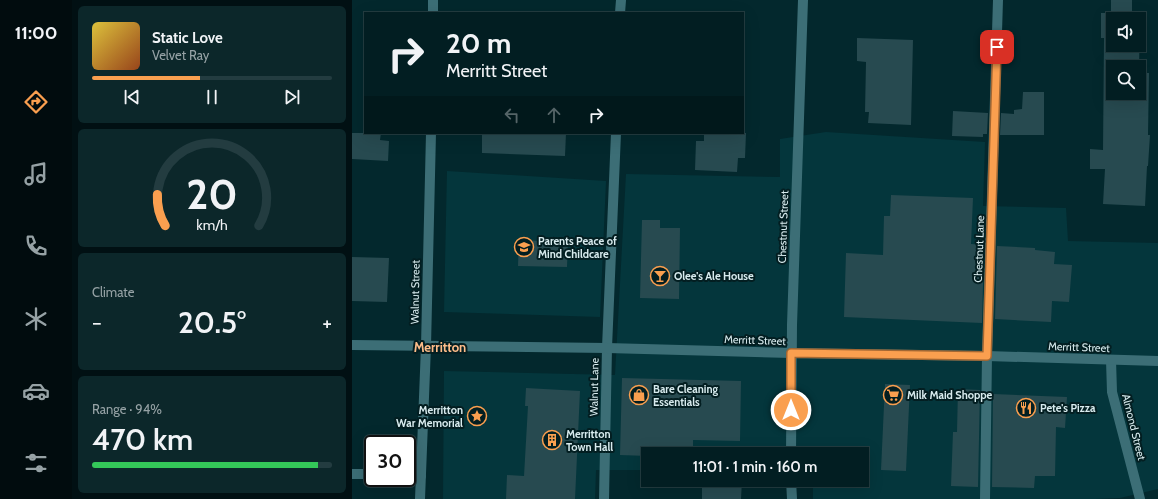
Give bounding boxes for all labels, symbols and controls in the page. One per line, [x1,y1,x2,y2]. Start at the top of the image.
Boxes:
map controls [1106,12,1146,100]
button: sound [1106,12,1146,52]
text: 11:00 [15,22,57,44]
text: 20 m [446,26,511,60]
icon: right [380,28,432,80]
text: Static Love [152,29,223,47]
pin [980,30,1014,64]
icon: arrive [986,36,1008,58]
text: Velvet Ray [152,47,209,63]
text: Merritt Street [446,60,547,82]
button: search [1106,60,1146,100]
icon: previous [121,86,143,108]
icon: pause [201,86,223,108]
icon: next [281,86,303,108]
icon: directions [22,88,50,116]
icon: left [501,104,523,126]
icon: ahead [543,104,565,126]
icon: right [585,104,607,126]
icon: music [22,160,50,188]
text: 20 [186,169,238,219]
street label: Chestnut Street [775,190,791,264]
text: km/h [196,215,228,233]
street label: Chestnut Lane [971,215,987,283]
icon: phone [22,232,50,260]
place label: Parents Peace of Mind Childcare [538,234,617,261]
school or university icon: Parents Peace of Mind Childcare [513,236,535,258]
street label: Walnut Street [407,259,423,324]
bar icon: Olee's Ale House [649,265,671,287]
place label: Olee's Ale House [674,269,754,283]
text: Climate [92,284,134,300]
text: 20.5° [178,304,246,341]
icon: climate [22,305,50,333]
text: − [92,309,102,336]
text: + [322,309,332,336]
street label: Merritt Street [724,332,786,348]
district label: Merritton [414,339,466,355]
street label: Merritt Street [1048,339,1110,355]
street label: Walnut Lane [586,357,602,416]
icon: car [22,377,50,405]
place label: Bare Cleaning Essentials [653,382,718,409]
shop icon: Bare Cleaning Essentials [628,384,650,406]
supermarket icon: Milk Maid Shoppe [882,384,904,406]
place label: Milk Maid Shoppe [907,388,993,402]
position arrow [770,389,812,431]
street label: Almond Street [1119,392,1149,462]
restaurant icon: Pete's Pizza [1015,397,1037,419]
text: Range · 94% [92,401,162,417]
place label: Pete's Pizza [1040,401,1096,415]
place label: Merritton War Memorial [396,403,463,430]
place icon: Merritton War Memorial [466,405,488,427]
text: 470 km [92,421,193,458]
place label: Merritton Town Hall [566,427,613,454]
building icon: Merritton Town Hall [541,429,563,451]
speed limit sign: 30 [364,435,416,487]
icon: filters [22,449,50,477]
text: 11:01 · 1 min · 160 m [693,458,817,476]

